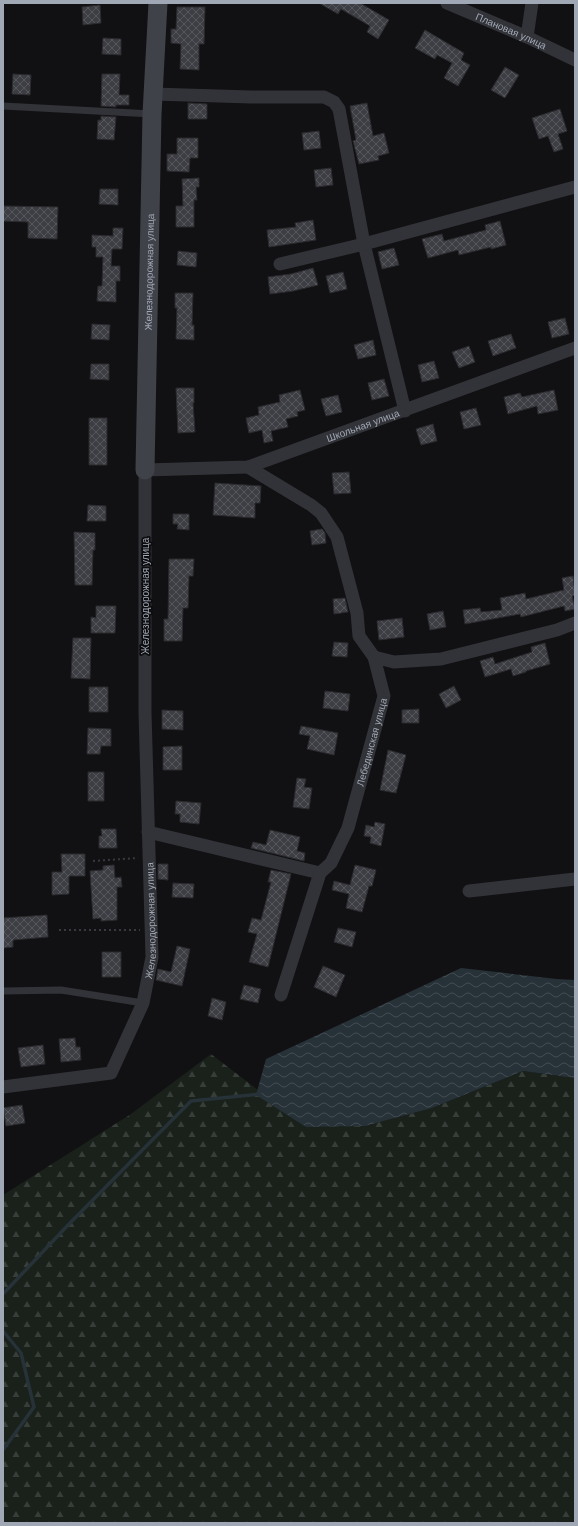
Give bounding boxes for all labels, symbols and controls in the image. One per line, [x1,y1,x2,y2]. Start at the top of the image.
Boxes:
street label: Плановая улица [474,11,549,52]
street label: Железнодорожная улица [143,213,156,331]
street label: Школьная улица [325,407,401,444]
street label: Железнодорожная улица [140,537,151,654]
street label: Лебединская улица [355,696,389,787]
street label: Железнодорожная улица [143,862,158,980]

